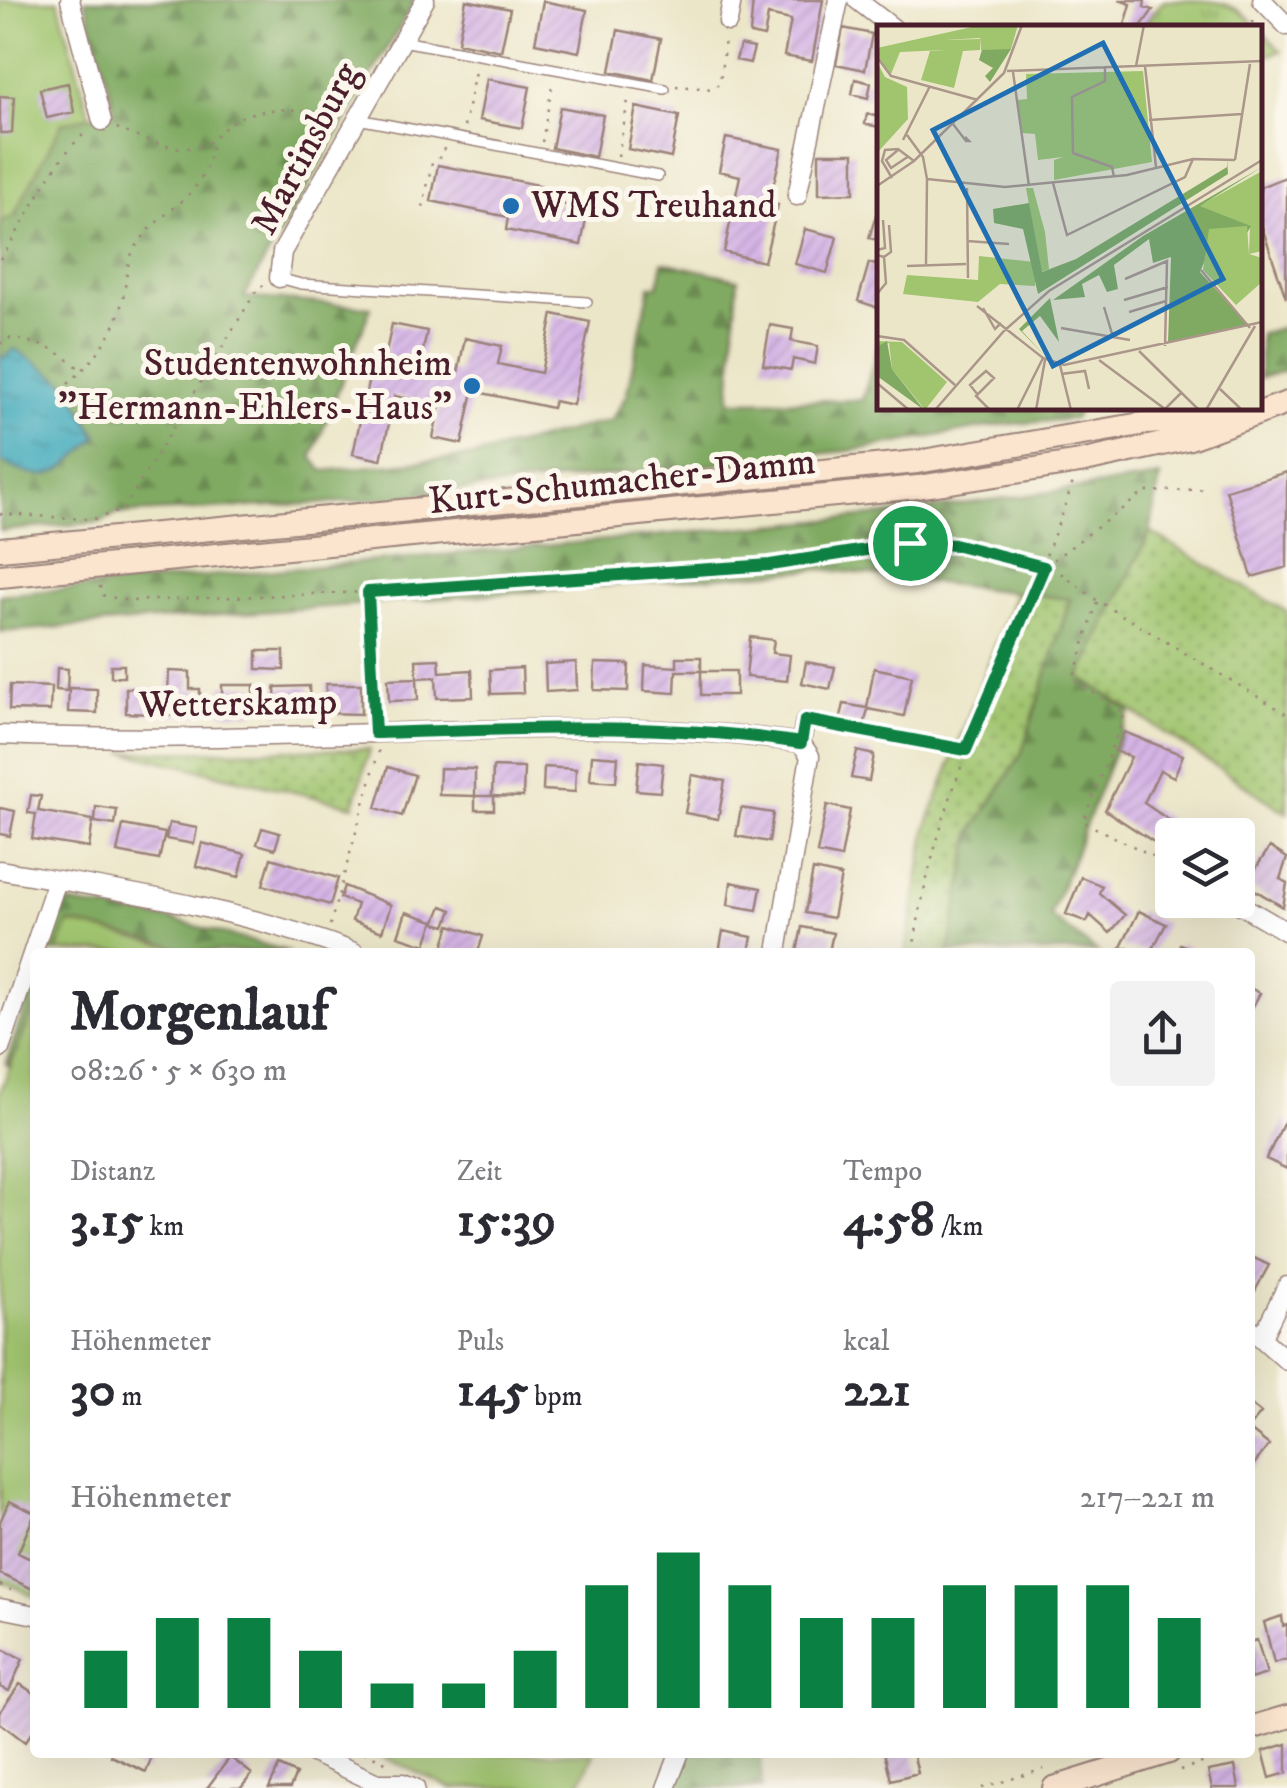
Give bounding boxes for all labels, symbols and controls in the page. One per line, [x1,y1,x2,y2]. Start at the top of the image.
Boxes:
inset map [877,25,1262,410]
street label: Martinsburg [241,54,372,243]
place label: WMS Treuhand [530,182,776,230]
marker: WMS Treuhand [500,195,522,217]
place label: Studentenwohnheim "Hermann-Ehlers-Haus" [58,340,452,432]
marker: Studentenwohnheim "Hermann-Ehlers-Haus" [461,375,483,397]
street label: Kurt-Schumacher-Damm [426,438,818,526]
pin [868,501,953,586]
icon: arrive [883,516,938,571]
street label: Wetterskamp [137,678,338,730]
map controls [1155,818,1255,918]
button: layers [1155,818,1255,918]
text: Morgenlauf [70,979,329,1048]
button: share [1110,981,1215,1086]
text: 08:26 · 5 × 630 m [70,1051,287,1091]
text: Distanz [70,1154,155,1189]
text: Zeit [457,1154,502,1189]
text: Tempo [843,1154,922,1189]
text: 3.15 [70,1189,143,1252]
text: 15:39 [457,1189,556,1252]
text: 4:58 [843,1189,935,1252]
text: km [143,1209,184,1244]
text: /km [935,1209,983,1244]
text: Höhenmeter [70,1324,211,1359]
text: Puls [457,1324,504,1359]
text: kcal [843,1324,889,1359]
text: 30 [70,1359,116,1422]
text: 145 [457,1359,528,1422]
text: 221 [843,1359,911,1422]
text: m [116,1379,143,1414]
text: bpm [528,1379,583,1414]
text: Höhenmeter [70,1478,231,1518]
text: 217–221 m [1080,1478,1215,1518]

